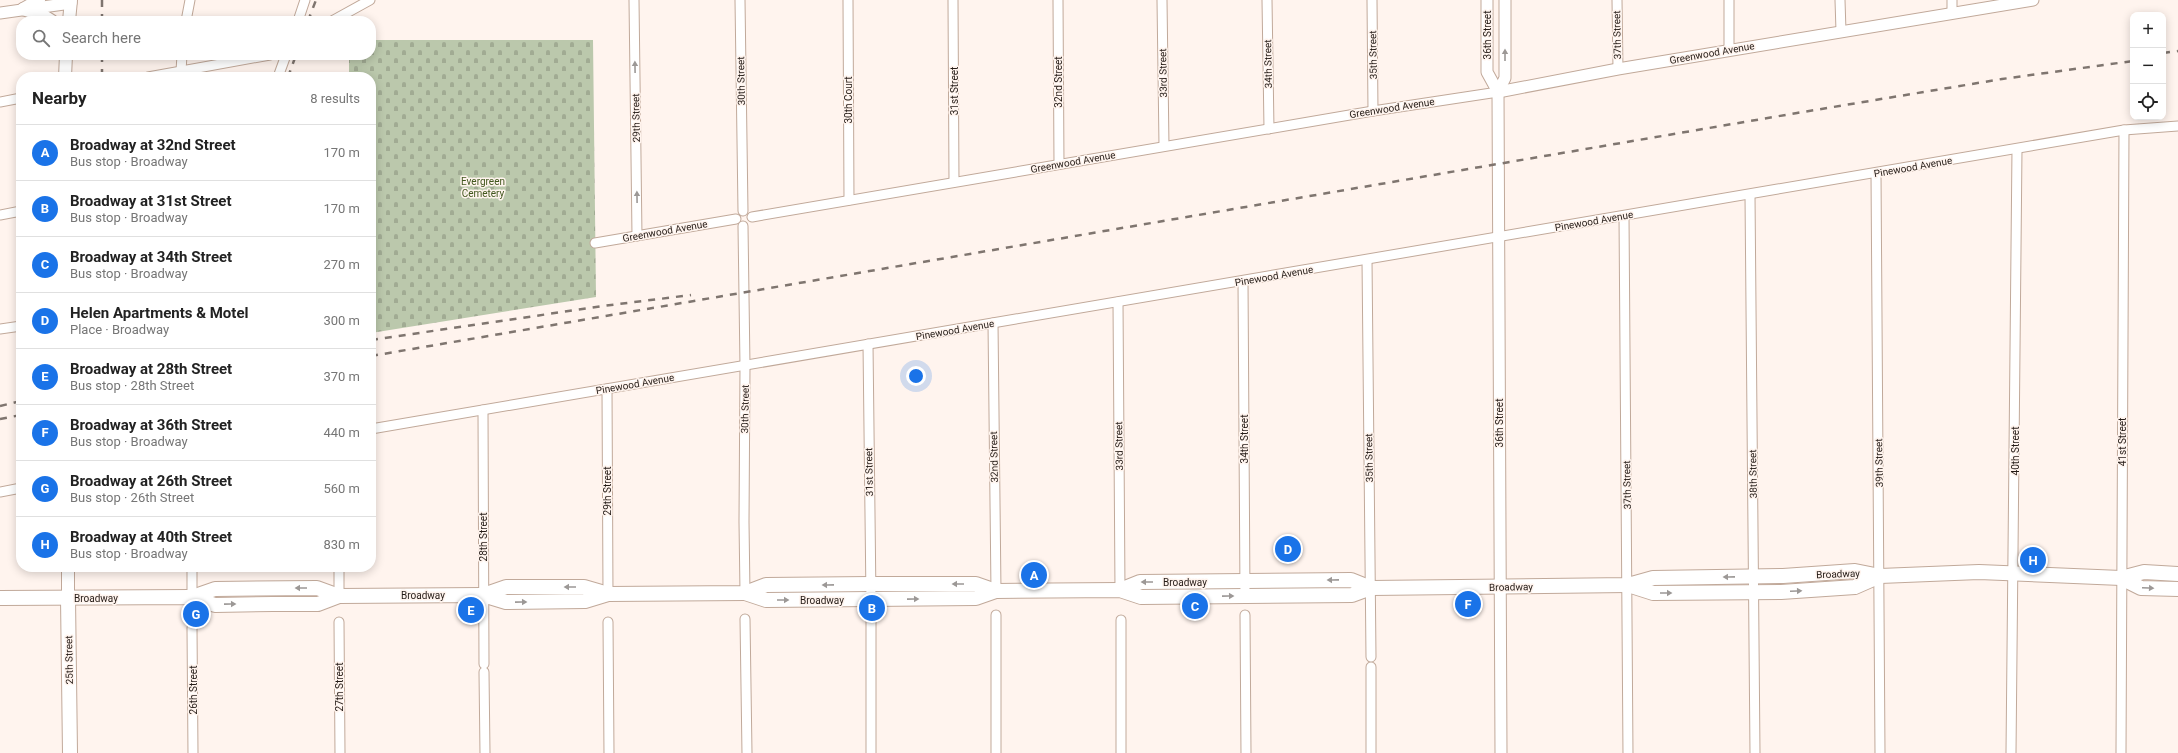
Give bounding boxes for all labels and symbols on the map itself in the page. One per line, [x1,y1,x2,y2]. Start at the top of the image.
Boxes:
street label: 37th Street [1611,10,1623,60]
street label: 36th Street [1482,11,1493,59]
street label: 35th Street [1367,30,1379,80]
street label: 34th Street [1262,39,1274,89]
street label: Greenwood Avenue [1669,40,1755,66]
street label: 33rd Street [1157,48,1169,98]
one-way arrow [1502,48,1508,61]
street label: 30th Street [735,56,747,106]
street label: 32nd Street [1053,56,1064,108]
one-way arrow [632,60,638,73]
street label: 31st Street [949,67,960,115]
street label: 30th Court [843,76,854,124]
street label: 29th Street [630,93,642,143]
street label: Greenwood Avenue [1349,96,1435,120]
street label: Greenwood Avenue [1030,149,1116,175]
street label: Pinewood Avenue [1873,155,1953,179]
park label: Evergreen Cemetery [461,176,505,199]
one-way arrow [634,190,640,203]
street label: Pinewood Avenue [1554,209,1634,233]
street label: Greenwood Avenue [622,218,708,244]
street label: Pinewood Avenue [1234,264,1314,288]
street label: Pinewood Avenue [915,318,995,342]
your location [906,366,926,386]
street label: Pinewood Avenue [595,372,675,396]
street label: 30th Street [739,384,751,434]
street label: 36th Street [1494,399,1505,447]
street label: 34th Street [1239,415,1250,463]
street label: 41st Street [2117,418,2128,466]
street label: 33rd Street [1113,421,1125,471]
street label: 40th Street [2010,427,2021,475]
street label: 32nd Street [988,431,1000,483]
street label: 35th Street [1363,433,1375,483]
street label: 39th Street [1873,438,1885,488]
street label: 31st Street [863,448,875,496]
street label: 38th Street [1747,449,1759,499]
street label: 37th Street [1621,460,1633,510]
street label: 29th Street [602,467,613,515]
street label: 28th Street [478,513,489,561]
pin: D [1275,534,1301,564]
pin: H [2020,545,2046,575]
pin: A [1021,560,1047,590]
street label: Broadway [1816,568,1860,580]
one-way arrow [1722,574,1735,580]
street label: Broadway [1163,577,1207,588]
one-way arrow [1326,577,1339,583]
one-way arrow [1140,579,1153,585]
one-way arrow [951,581,964,587]
street label: Broadway [1489,581,1533,593]
one-way arrow [821,582,834,588]
one-way arrow [563,584,576,590]
one-way arrow [295,585,307,592]
one-way arrow [2142,585,2155,591]
one-way arrow [1790,588,1802,595]
pin: F [1455,589,1481,619]
street label: Broadway [401,590,445,601]
one-way arrow [1660,590,1673,596]
pin: C [1182,591,1208,621]
street label: Broadway [74,593,118,604]
pin: B [859,593,885,623]
one-way arrow [1222,593,1235,599]
pin: E [458,595,484,625]
street label: Broadway [800,595,844,606]
one-way arrow [907,596,920,602]
one-way arrow [777,597,790,603]
pin: G [183,599,209,629]
one-way arrow [515,599,528,605]
one-way arrow [224,601,236,608]
street label: 25th Street [63,635,75,685]
street label: 27th Street [334,663,345,711]
street label: 26th Street [188,666,199,714]

